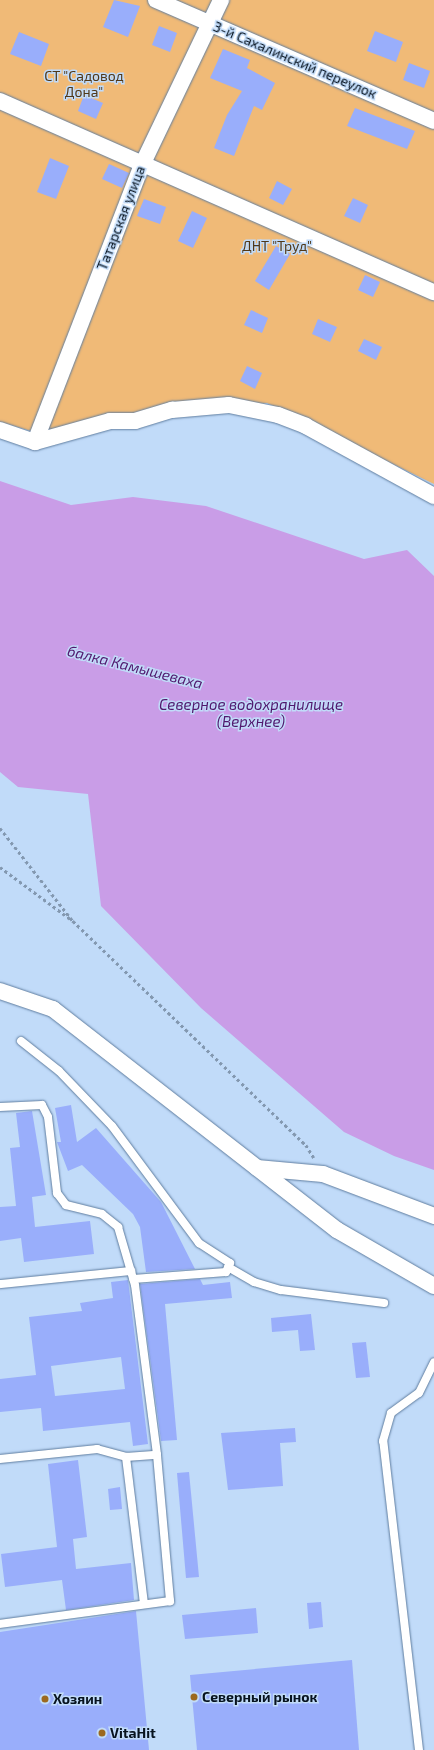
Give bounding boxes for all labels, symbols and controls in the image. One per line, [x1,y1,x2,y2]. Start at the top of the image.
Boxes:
street label: 3-й Сахалинский переулок [211,18,379,102]
park label: СТ "Садовод Дона" [44,68,124,100]
street label: Татарская улица [93,163,149,273]
park label: ДНТ "Труд" [242,238,312,254]
water label: балка Камышеваха [65,641,205,693]
water label: Северное водохранилище (Верхнее) [159,695,343,730]
place label: Северный рынок [202,1689,317,1705]
place label: Хозяин [53,1691,102,1707]
marker: Северный рынок [189,1692,199,1702]
marker: Хозяин [40,1694,50,1704]
place label: VitaHit [110,1725,156,1741]
marker: VitaHit [97,1728,107,1738]

